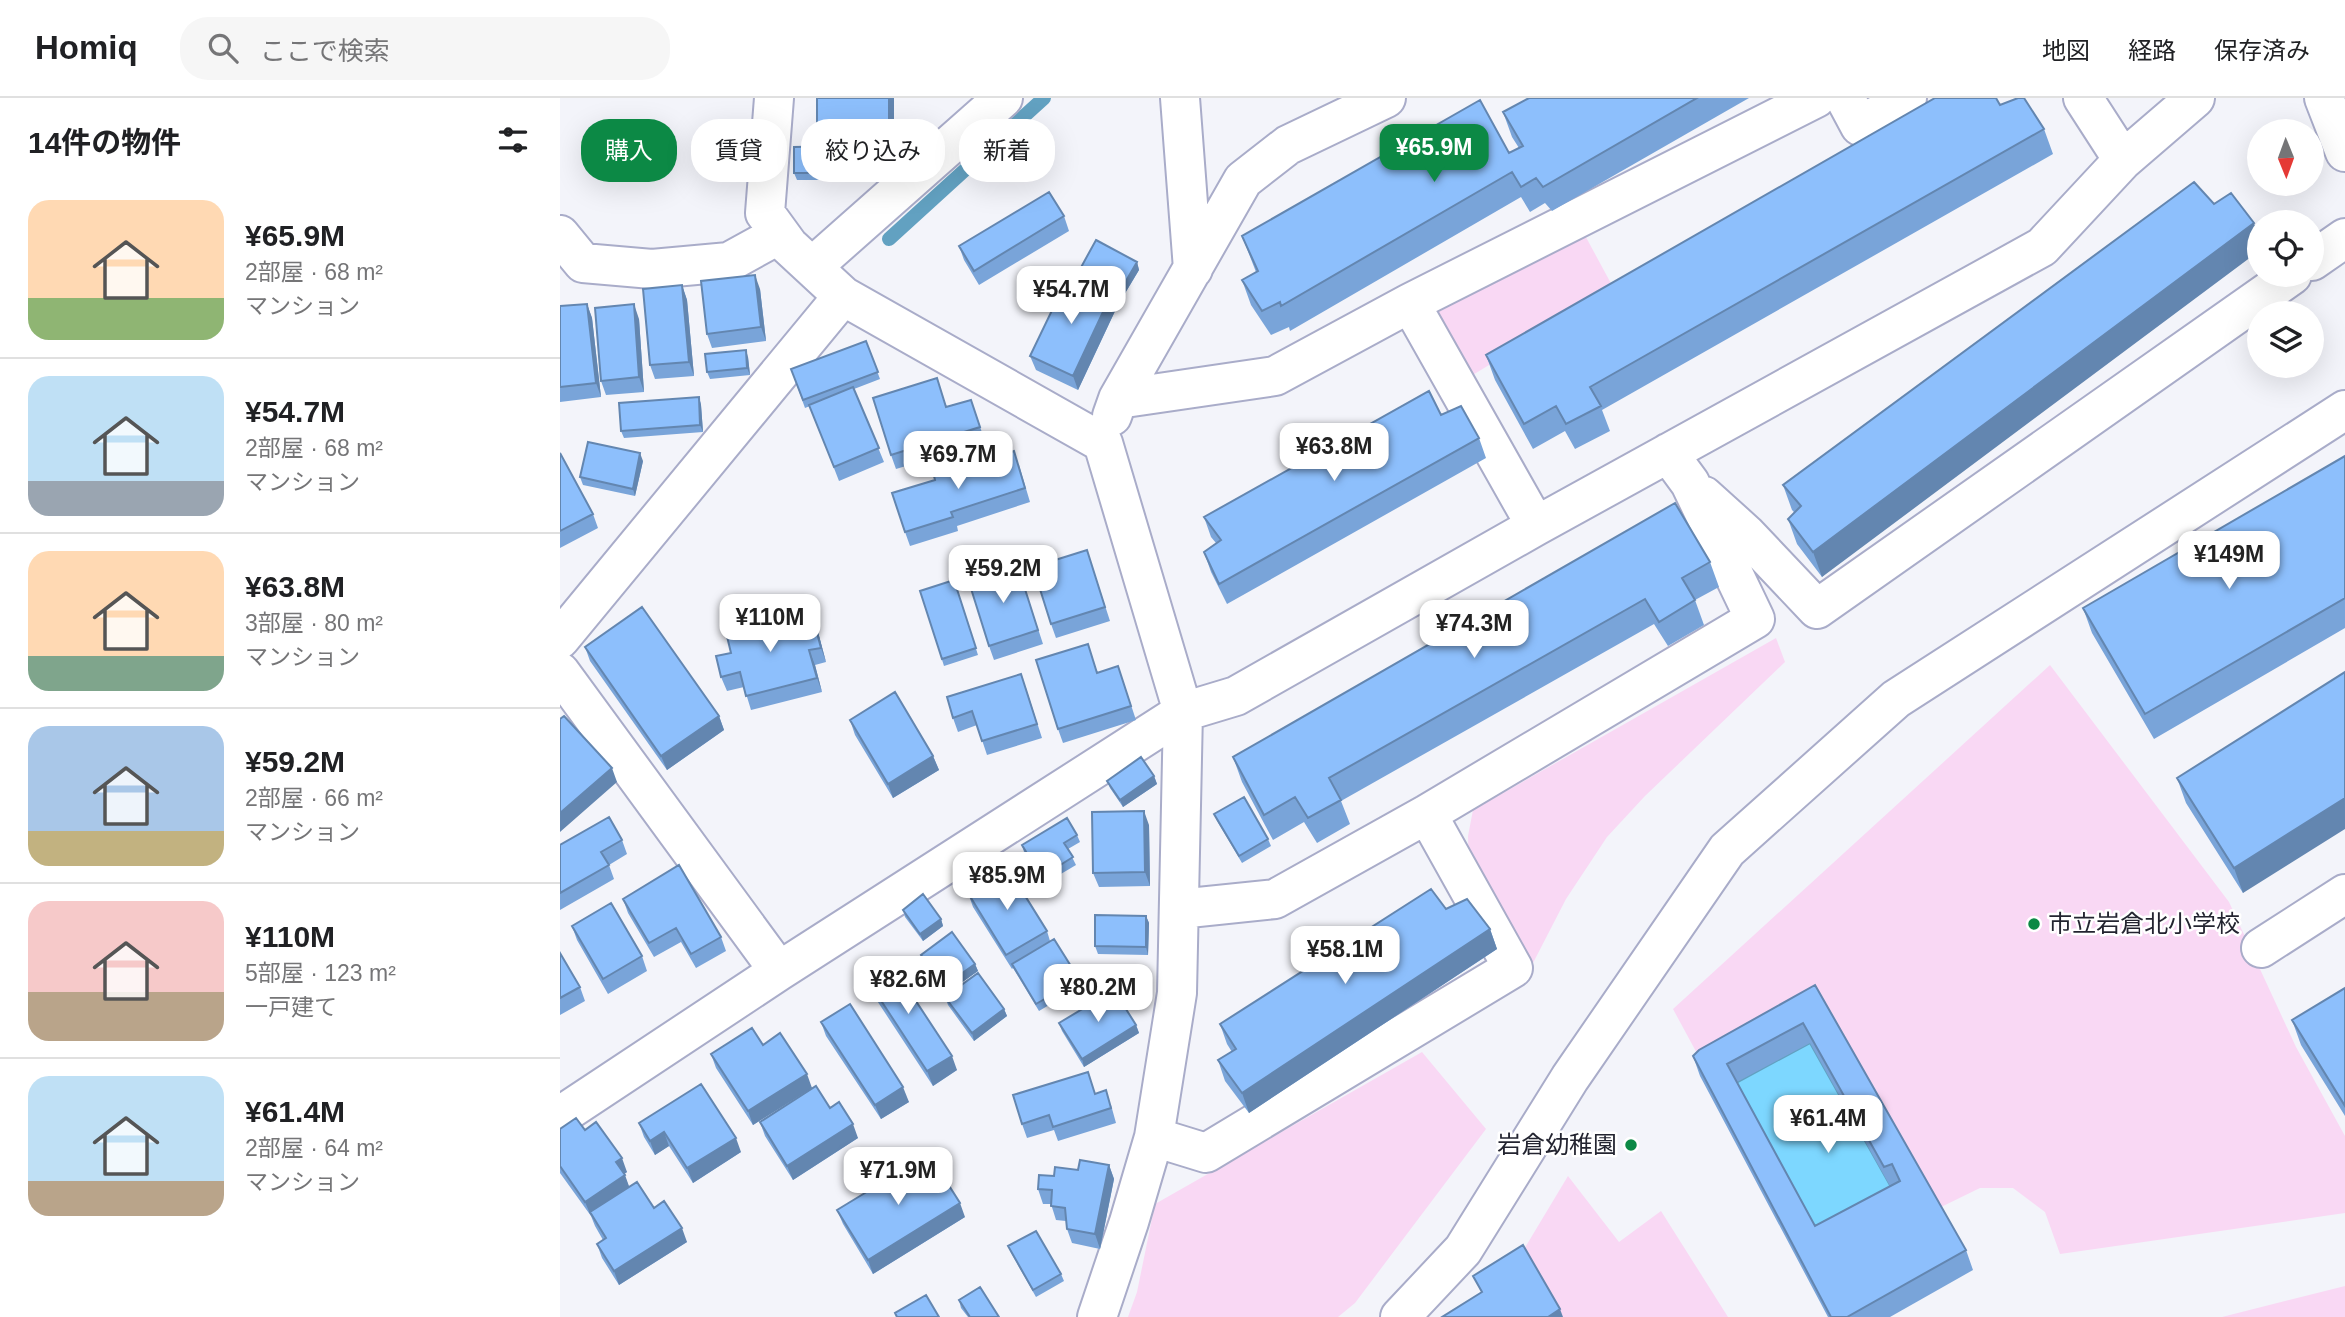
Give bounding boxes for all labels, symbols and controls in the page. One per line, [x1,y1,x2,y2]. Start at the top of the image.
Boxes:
search box [180,17,670,80]
text: Homiq [35,29,138,66]
icon: search [204,29,242,67]
text: ここで検索 [260,36,390,66]
text: 地図 [2042,37,2090,64]
text: 経路 [2128,37,2176,64]
text: 保存済み [2214,37,2310,64]
chip: 購入 [581,119,677,182]
chip: 賃貸 [691,119,787,182]
chip: 絞り込み [801,119,945,182]
chip: 新着 [959,119,1055,182]
north arrow [2247,119,2324,196]
map controls [2247,119,2324,378]
icon: filters [494,121,532,159]
pin: ¥65.9M [1377,125,1491,184]
text: 14件の物件 [28,126,181,159]
text: ¥65.9M [1396,134,1472,160]
button: locate [2247,210,2324,287]
text: ¥65.9M [245,219,345,252]
icon: home [84,228,168,312]
text: 2部屋 · 68 m² [245,259,383,285]
pin: ¥54.7M [1014,266,1128,326]
text: ¥54.7M [1033,276,1109,302]
text: マンション [245,293,360,319]
button: layers [2247,301,2324,378]
text: ¥54.7M [245,395,345,428]
icon: home [84,404,168,488]
pin: ¥63.8M [1277,424,1391,483]
pin: ¥69.7M [901,432,1015,491]
text: ¥63.8M [1296,433,1372,459]
text: 2部屋 · 68 m² [245,435,383,461]
text: ¥69.7M [920,441,996,467]
text: マンション [245,469,360,495]
pin: ¥149M [2180,532,2278,591]
text: ¥149M [2194,541,2264,567]
pin: ¥59.2M [946,546,1060,605]
text: ¥59.2M [965,555,1041,581]
text: ¥63.8M [245,570,345,603]
icon: home [84,579,168,663]
pin: ¥110M [721,594,819,654]
pin: ¥74.3M [1417,601,1531,660]
text: ¥110M [735,604,805,630]
text: 3部屋 · 80 m² [245,610,383,636]
text: ¥74.3M [1436,610,1512,636]
text: マンション [245,644,360,670]
text: ¥59.2M [245,745,345,778]
icon: home [84,754,168,838]
text: 2部屋 · 66 m² [245,785,383,811]
text: マンション [245,819,360,845]
pin: ¥85.9M [950,852,1064,912]
text: ¥85.9M [969,862,1045,888]
place label: 市立岩倉北小学校 [2048,910,2240,937]
marker: 市立岩倉北小学校 [2026,916,2042,932]
text: ¥110M [245,920,335,953]
pin: ¥58.1M [1288,926,1402,986]
icon: home [84,929,168,1013]
text: ¥58.1M [1307,936,1383,962]
pin: ¥82.6M [851,956,965,1016]
text: 5部屋 · 123 m² [245,960,396,986]
pin: ¥80.2M [1041,964,1155,1024]
text: ¥82.6M [870,966,946,992]
text: ¥80.2M [1060,974,1136,1000]
text: 一戸建て [245,994,337,1020]
text: ¥61.4M [245,1095,345,1128]
pin: ¥61.4M [1771,1096,1885,1155]
icon: home [84,1104,168,1188]
text: ¥61.4M [1790,1105,1866,1131]
place label: 岩倉幼稚園 [1497,1131,1617,1158]
text: 2部屋 · 64 m² [245,1135,383,1161]
marker: 岩倉幼稚園 [1623,1137,1639,1153]
pin: ¥71.9M [841,1148,955,1207]
text: ¥71.9M [860,1157,936,1183]
text: マンション [245,1169,360,1195]

